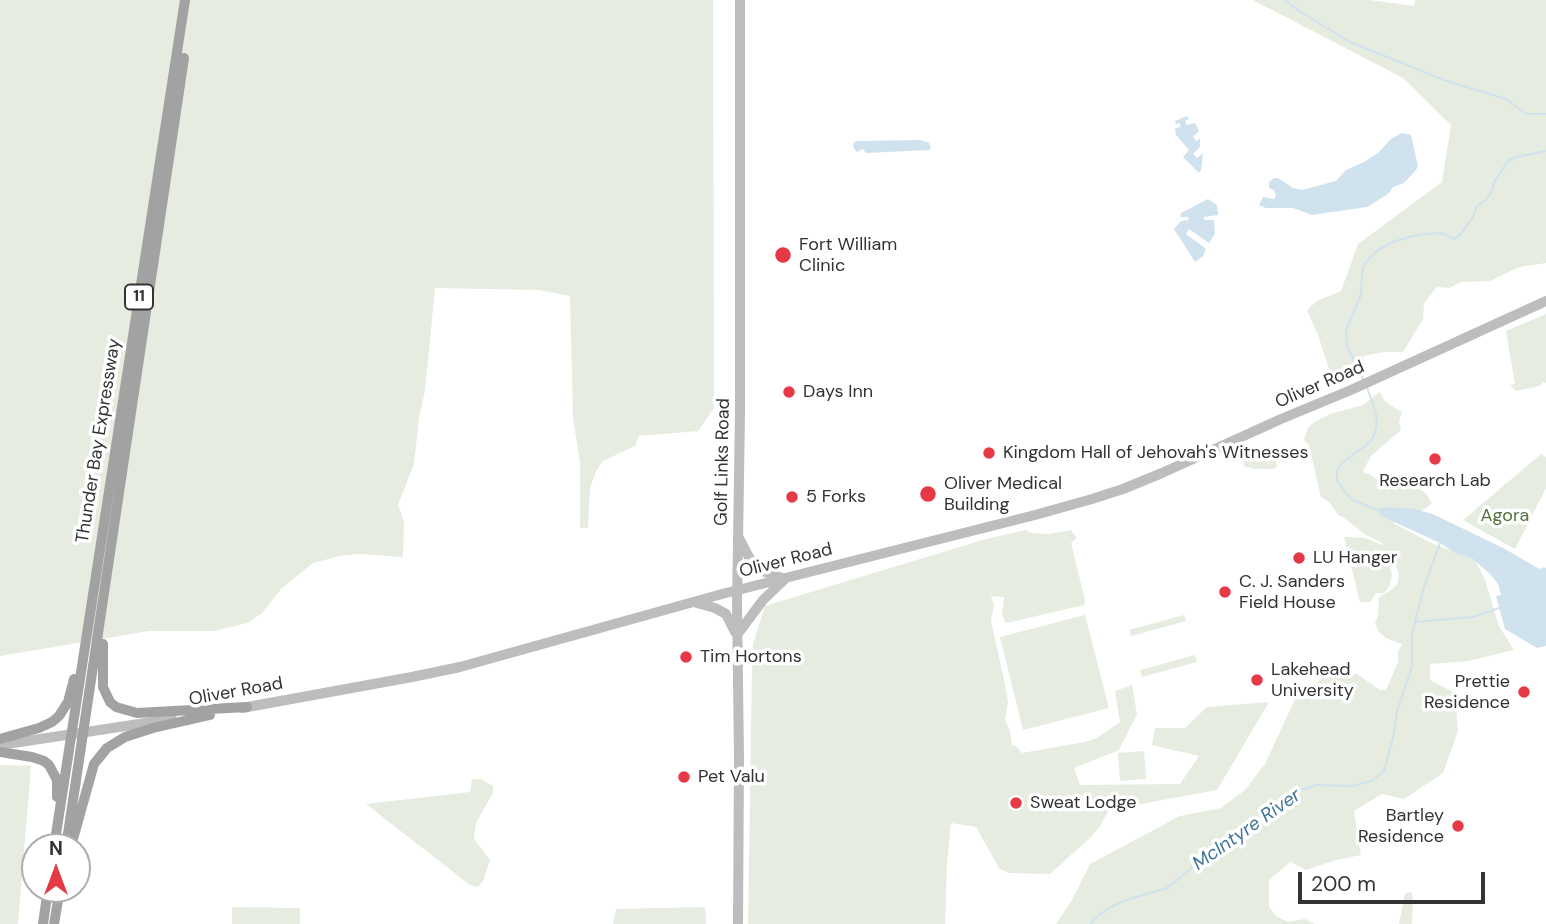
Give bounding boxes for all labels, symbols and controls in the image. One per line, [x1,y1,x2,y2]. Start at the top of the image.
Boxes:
place label: Fort William Clinic [799,234,897,276]
marker: Fort William Clinic [773,245,793,265]
road number: 11 [125,284,153,310]
street label: Thunder Bay Expressway [72,337,126,545]
street label: Oliver Road [1272,357,1368,413]
place label: Days Inn [803,381,873,403]
marker: Days Inn [781,384,797,400]
street label: Golf Links Road [711,398,735,526]
place label: Kingdom Hall of Jehovah's Witnesses [1003,442,1309,464]
marker: Kingdom Hall of Jehovah's Witnesses [981,445,997,461]
marker: Research Lab [1427,451,1443,467]
place label: Research Lab [1379,470,1491,492]
place label: Oliver Medical Building [944,473,1062,516]
marker: Oliver Medical Building [918,484,938,504]
place label: 5 Forks [806,486,866,508]
marker: 5 Forks [784,489,800,505]
park label: Agora [1481,505,1529,527]
street label: Oliver Road [737,539,835,583]
place label: LU Hanger [1313,547,1397,569]
marker: LU Hanger [1291,550,1307,566]
place label: C. J. Sanders Field House [1239,571,1345,614]
marker: C. J. Sanders Field House [1217,584,1233,600]
place label: Tim Hortons [700,646,802,668]
marker: Tim Hortons [678,649,694,665]
place label: Lakehead University [1271,659,1354,702]
place label: Prettie Residence [1424,671,1510,714]
marker: Lakehead University [1249,672,1265,688]
street label: Oliver Road [187,673,285,711]
marker: Prettie Residence [1516,684,1532,700]
place label: Pet Valu [698,766,765,788]
marker: Pet Valu [676,769,692,785]
water label: McIntyre River [1188,784,1306,876]
place label: Sweat Lodge [1030,792,1136,814]
marker: Sweat Lodge [1008,795,1024,811]
place label: Bartley Residence [1358,805,1444,848]
marker: Bartley Residence [1450,818,1466,834]
north arrow [21,833,91,903]
text: N [49,836,63,861]
scale bar [1301,858,1488,902]
text: 200 m [1311,870,1376,898]

